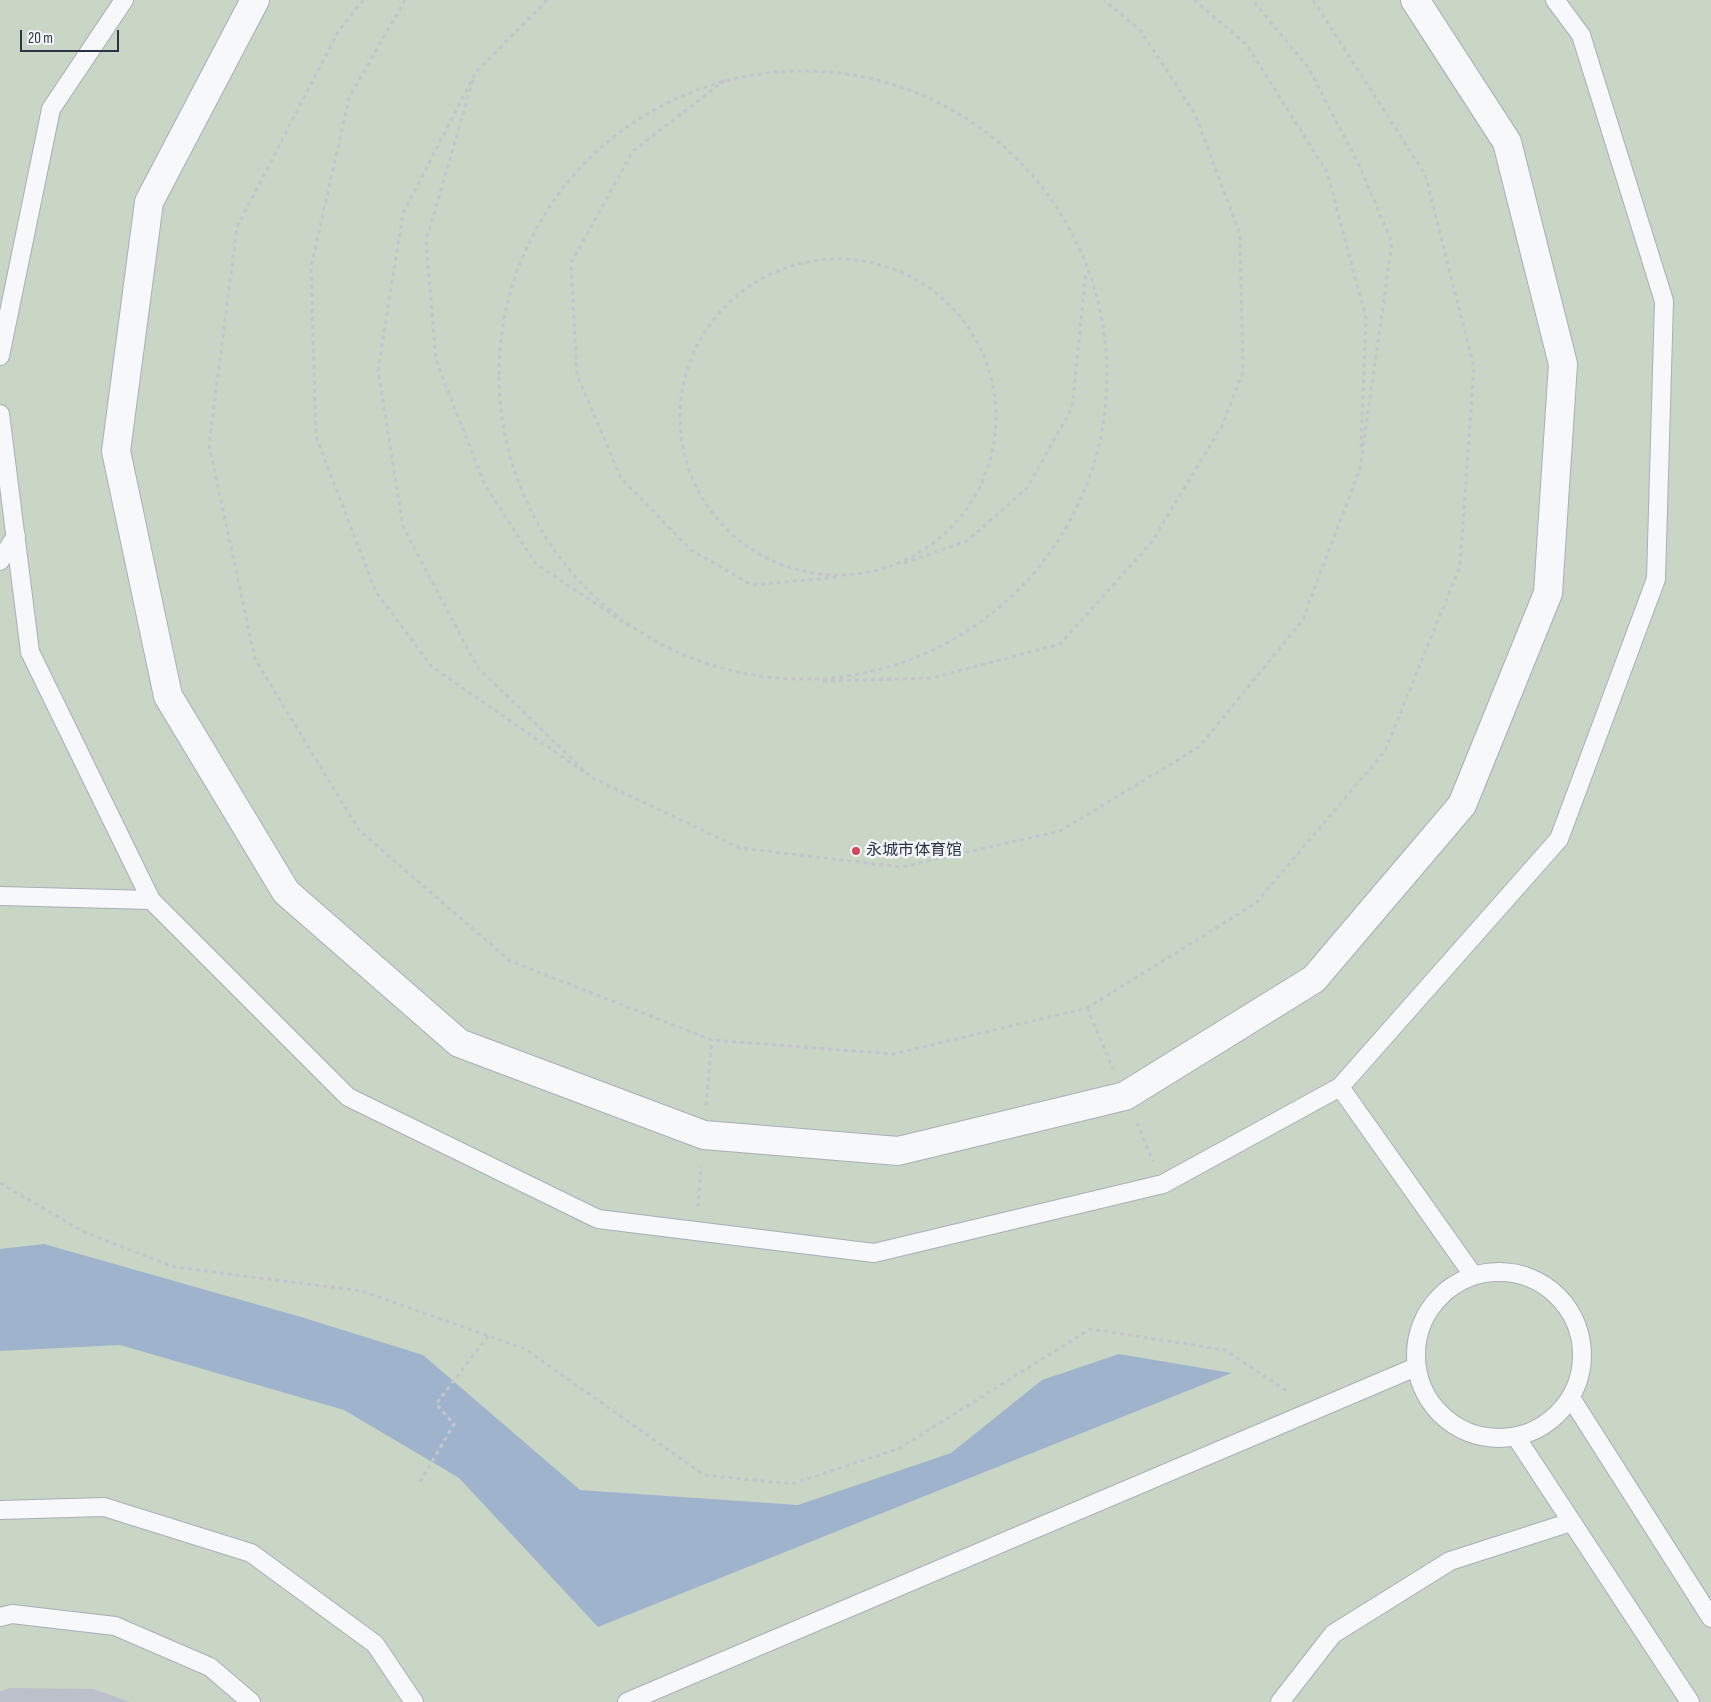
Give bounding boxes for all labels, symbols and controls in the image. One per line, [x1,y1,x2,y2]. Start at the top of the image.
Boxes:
scale bar [22,20,121,52]
text: 20 m [28,29,53,48]
place label: 永城市体育馆 [866,841,962,861]
marker: 永城市体育馆 [850,845,862,857]

